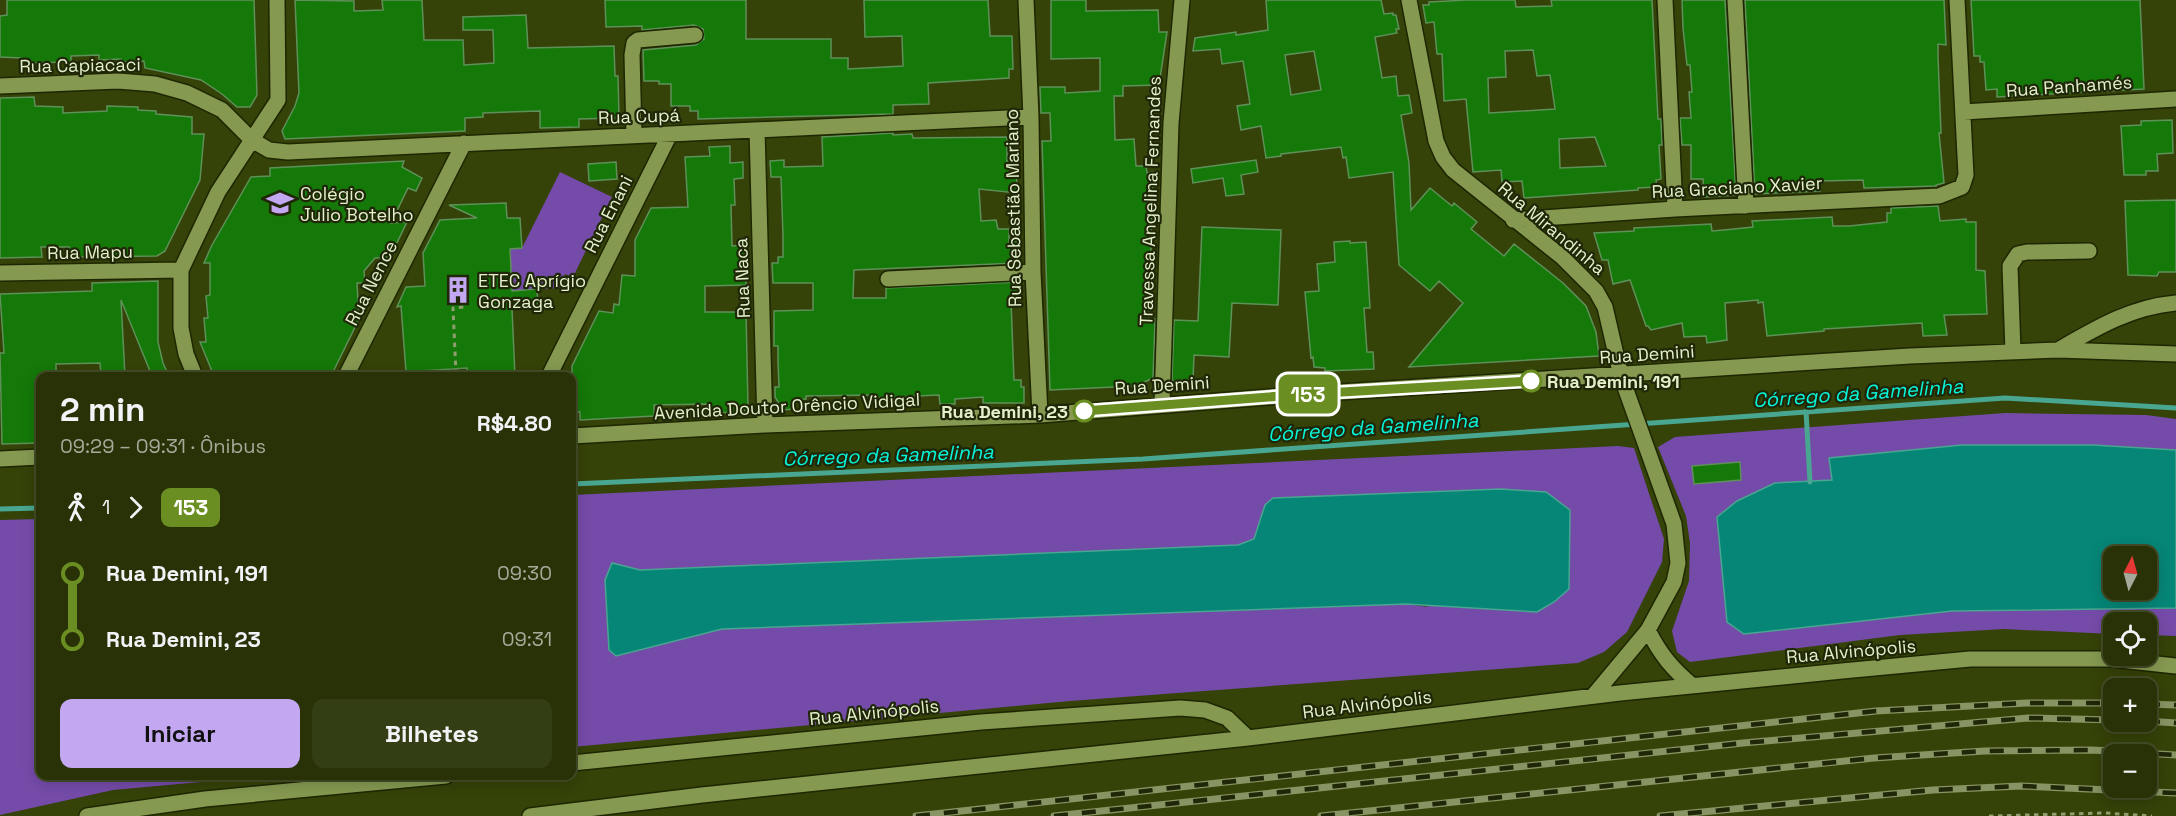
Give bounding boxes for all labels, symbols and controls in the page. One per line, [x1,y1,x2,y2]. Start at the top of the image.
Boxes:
street label: Rua Capiacaci [19,52,141,78]
street label: Rua Panhamés [2005,70,2133,102]
street label: Travessa Angelina Fernandes [1134,76,1166,326]
street label: Rua Cupá [598,103,680,129]
street label: Rua Sebastião Mariano [1000,109,1026,307]
street label: Rua Enani [579,171,637,257]
street label: Rua Graciano Xavier [1651,171,1823,203]
street label: Rua Mirandinha [1493,176,1611,280]
place label: Colégio Julio Botelho [300,182,414,226]
school or university icon: Colégio Julio Botelho [265,188,295,218]
street label: Rua Nence [340,237,402,329]
street label: Rua Naca [729,237,755,319]
street label: Rua Mapu [47,240,133,264]
place label: ETEC Aprígio Gonzaga [478,269,586,313]
building icon: ETEC Aprígio Gonzaga [443,275,473,305]
street label: Rua Demini [1599,339,1695,369]
street label: Rua Demini [1114,370,1210,400]
marker: Rua Demini, 191 [1520,370,1542,392]
place label: Rua Demini, 191 [1547,370,1680,393]
water label: Córrego da Gamelinha [1752,373,1965,413]
line badge: 153 [1274,374,1342,414]
text: 153 [1291,381,1325,408]
street label: Avenida Doutor Orêncio Vidigal [653,388,921,424]
text: 2 min [60,389,145,431]
place label: Rua Demini, 23 [941,400,1068,423]
marker: Rua Demini, 23 [1073,400,1095,422]
water label: Córrego da Gamelinha [1267,407,1480,447]
text: R$4.80 [477,409,552,437]
text: 09:29 – 09:31 · Ônibus [60,433,266,459]
water label: Córrego da Gamelinha [782,438,994,472]
icon: walk [60,491,93,524]
icon: forward [119,491,152,524]
text: 1 [102,494,110,520]
text: 153 [173,494,208,521]
north arrow [2103,546,2157,600]
map controls [2103,546,2157,798]
text: Rua Demini, 191 [106,559,268,587]
text: 09:30 [497,560,552,586]
button: locate [2103,612,2157,666]
text: Rua Demini, 23 [106,625,261,653]
text: 09:31 [502,626,552,652]
street label: Rua Alvinópolis [1785,634,1917,668]
button: + [2103,678,2157,732]
street label: Rua Alvinópolis [1301,685,1433,723]
street label: Rua Alvinópolis [808,694,940,730]
button: Iniciar [60,699,300,768]
button: Bilhetes [312,699,552,768]
button: − [2103,744,2157,798]

